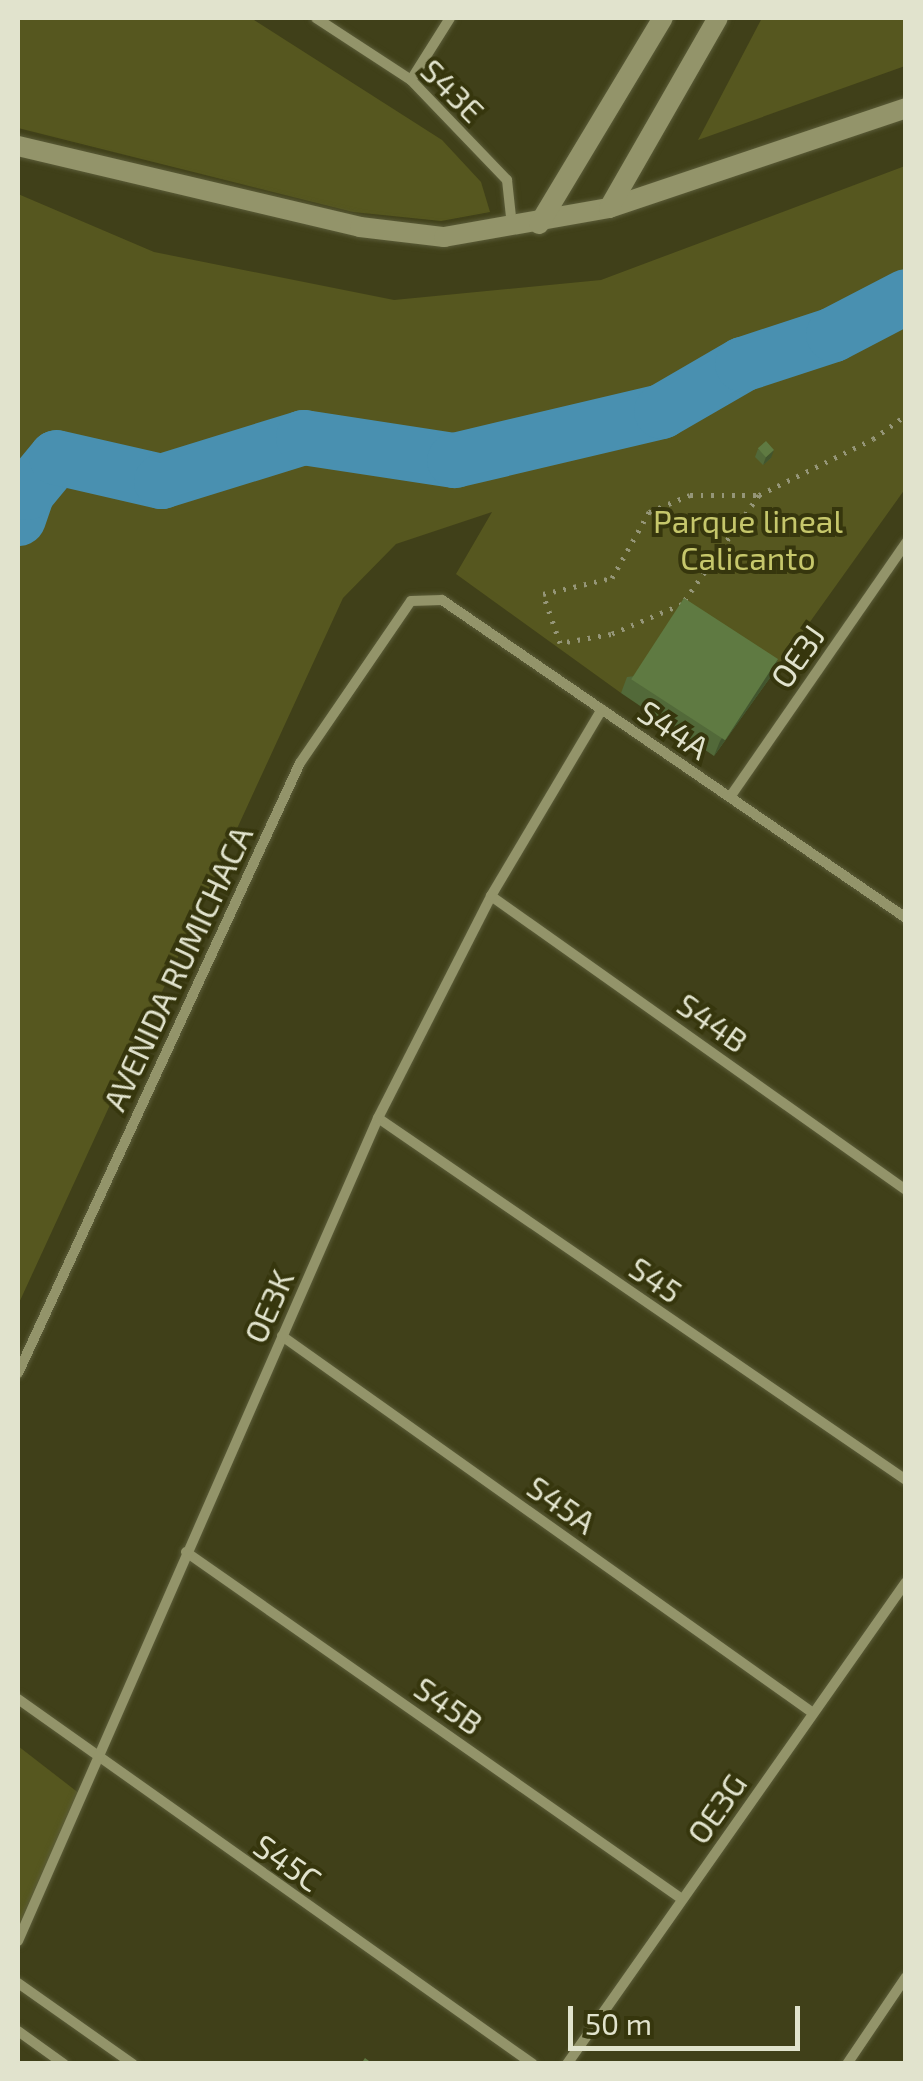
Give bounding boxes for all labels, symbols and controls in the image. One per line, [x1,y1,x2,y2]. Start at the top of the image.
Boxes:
street label: S43E [413,50,493,130]
park label: Parque lineal Calicanto [653,502,843,577]
street label: OE3J [762,617,832,695]
street label: S44A [631,691,717,767]
street label: AVENIDA RUMICHACA [94,819,260,1117]
street label: S44B [670,984,756,1060]
street label: S45 [623,1248,689,1310]
street label: OE3K [235,1263,301,1349]
street label: S45A [520,1467,604,1541]
street label: S45B [407,1668,491,1742]
street label: OE3G [678,1765,754,1851]
street label: S45C [247,1825,329,1899]
scale bar [573,1986,806,2048]
text: 50 m [585,2005,652,2041]

